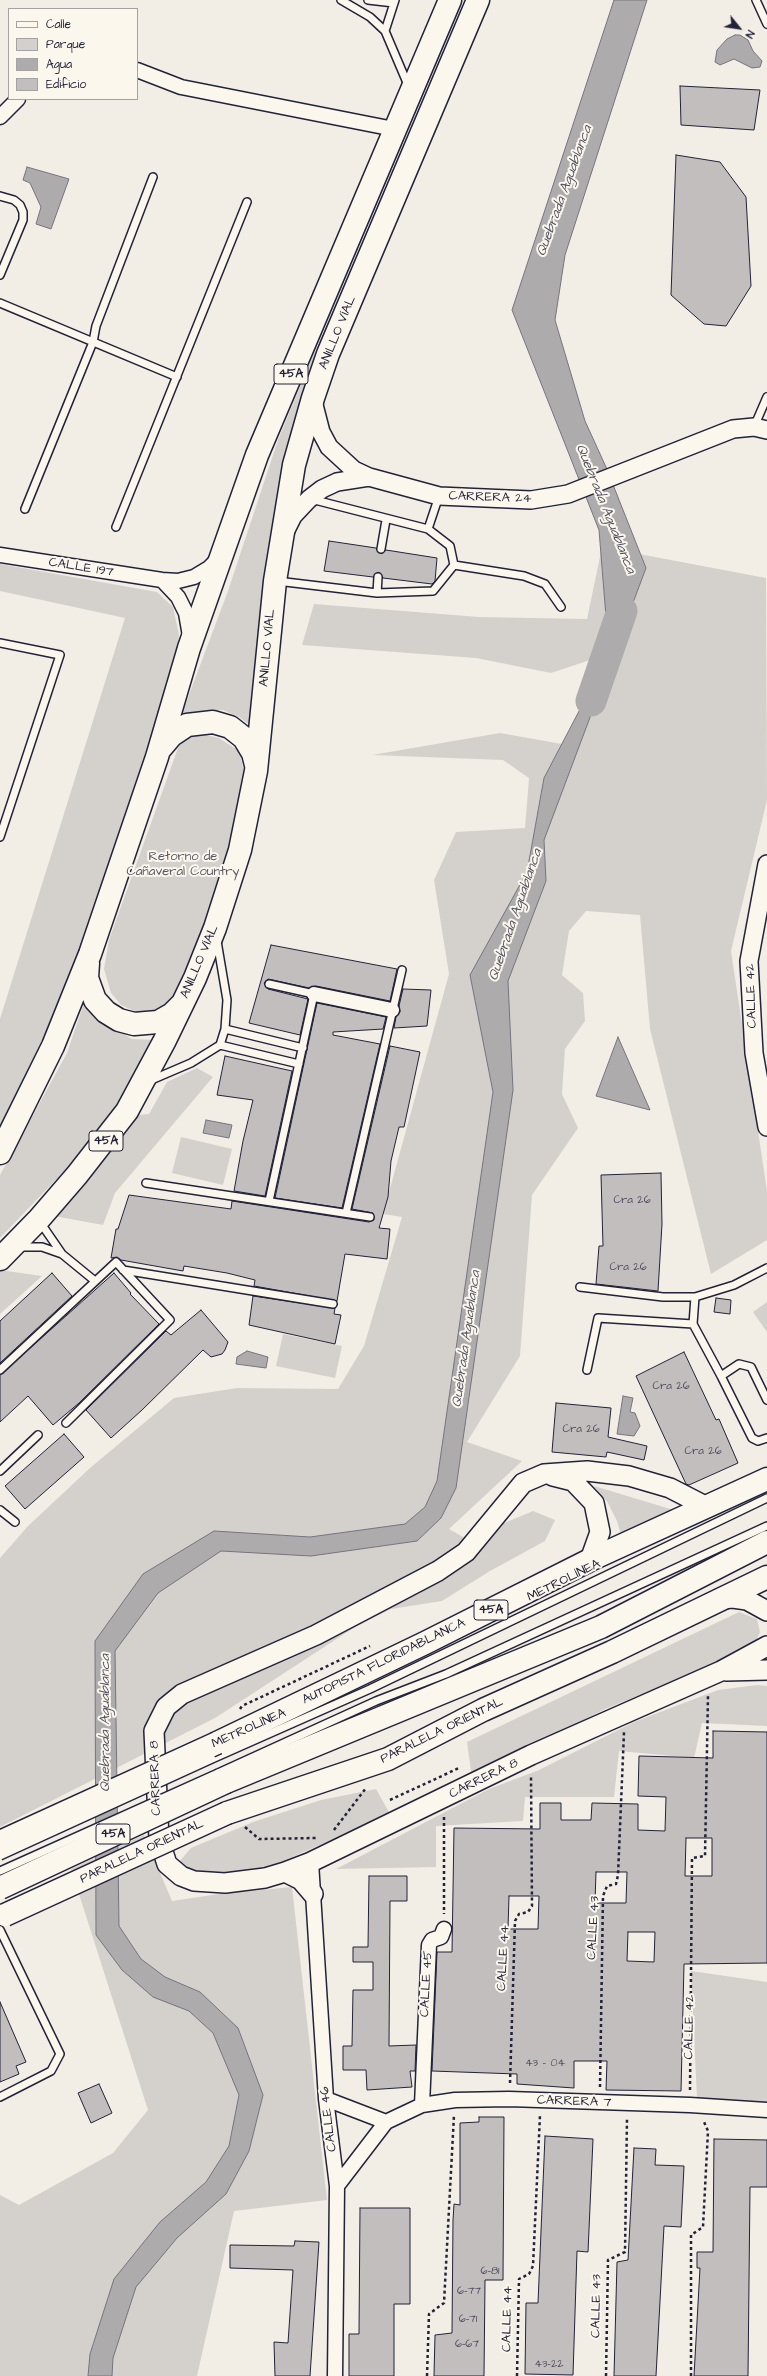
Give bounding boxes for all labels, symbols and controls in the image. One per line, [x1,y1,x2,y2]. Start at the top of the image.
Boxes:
legend [8,8,138,100]
north arrow [719,8,759,48]
text: Calle [46,16,71,33]
text: N [742,28,758,41]
text: Parque [46,36,85,53]
text: Agua [46,56,72,73]
text: Edificio [46,76,86,93]
water label: Quebrada Aguablanca [534,123,596,259]
street label: ANILLO VÍAL [316,294,360,372]
road number: 45A [274,364,308,384]
water label: Quebrada Aguablanca [571,442,639,576]
street label: CARRERA 24 [448,489,532,507]
street label: CALLE 197 [47,555,115,581]
street label: ANILLO VÍAL [257,609,279,687]
water label: Quebrada Aguablanca [486,847,546,983]
park label: Retorno de Cañaveral Country [127,849,239,880]
street label: ANILLO VÍAL [178,923,222,1001]
street label: CALLE 42 [743,963,761,1029]
road number: 45A [89,1131,123,1151]
house number: Cra 26 [613,1194,651,1208]
house number: Cra 26 [609,1261,647,1275]
water label: Quebrada Aguablanca [449,1270,485,1408]
house number: Cra 26 [652,1380,690,1394]
house number: Cra 26 [562,1423,600,1437]
house number: Cra 26 [684,1445,722,1459]
street label: METROLÍNEA [525,1557,603,1605]
road number: 45A [474,1600,508,1620]
street label: AUTOPISTA FLORIDABLANCA [300,1616,468,1708]
water label: Quebrada Aguablanca [98,1654,114,1792]
street label: PARALELA ORIENTAL [378,1694,506,1768]
street label: METROLÍNEA [209,1706,289,1752]
street label: CARRERA 8 [147,1740,165,1816]
street label: CARRERA 8 [447,1756,521,1802]
street label: PARALELA ORIENTAL [78,1816,206,1888]
road number: 45A [96,1824,130,1844]
street label: CALLE 43 [585,1896,603,1960]
street label: CALLE 44 [494,1925,514,1991]
street label: CALLE 45 [417,1950,437,2018]
street label: CALLE 42 [682,1995,698,2059]
house number: 43 - 04 [525,2057,565,2071]
street label: CALLE 46 [317,2086,341,2152]
street label: CARRERA 7 [536,2093,612,2111]
house number: 6-81 [481,2265,499,2279]
street label: CALLE 43 [589,2274,605,2338]
house number: 6-77 [457,2285,481,2299]
street label: CALLE 44 [500,2286,516,2352]
house number: 6-71 [459,2313,477,2327]
house number: 6-67 [455,2338,479,2352]
house number: 43-22 [534,2358,564,2372]

